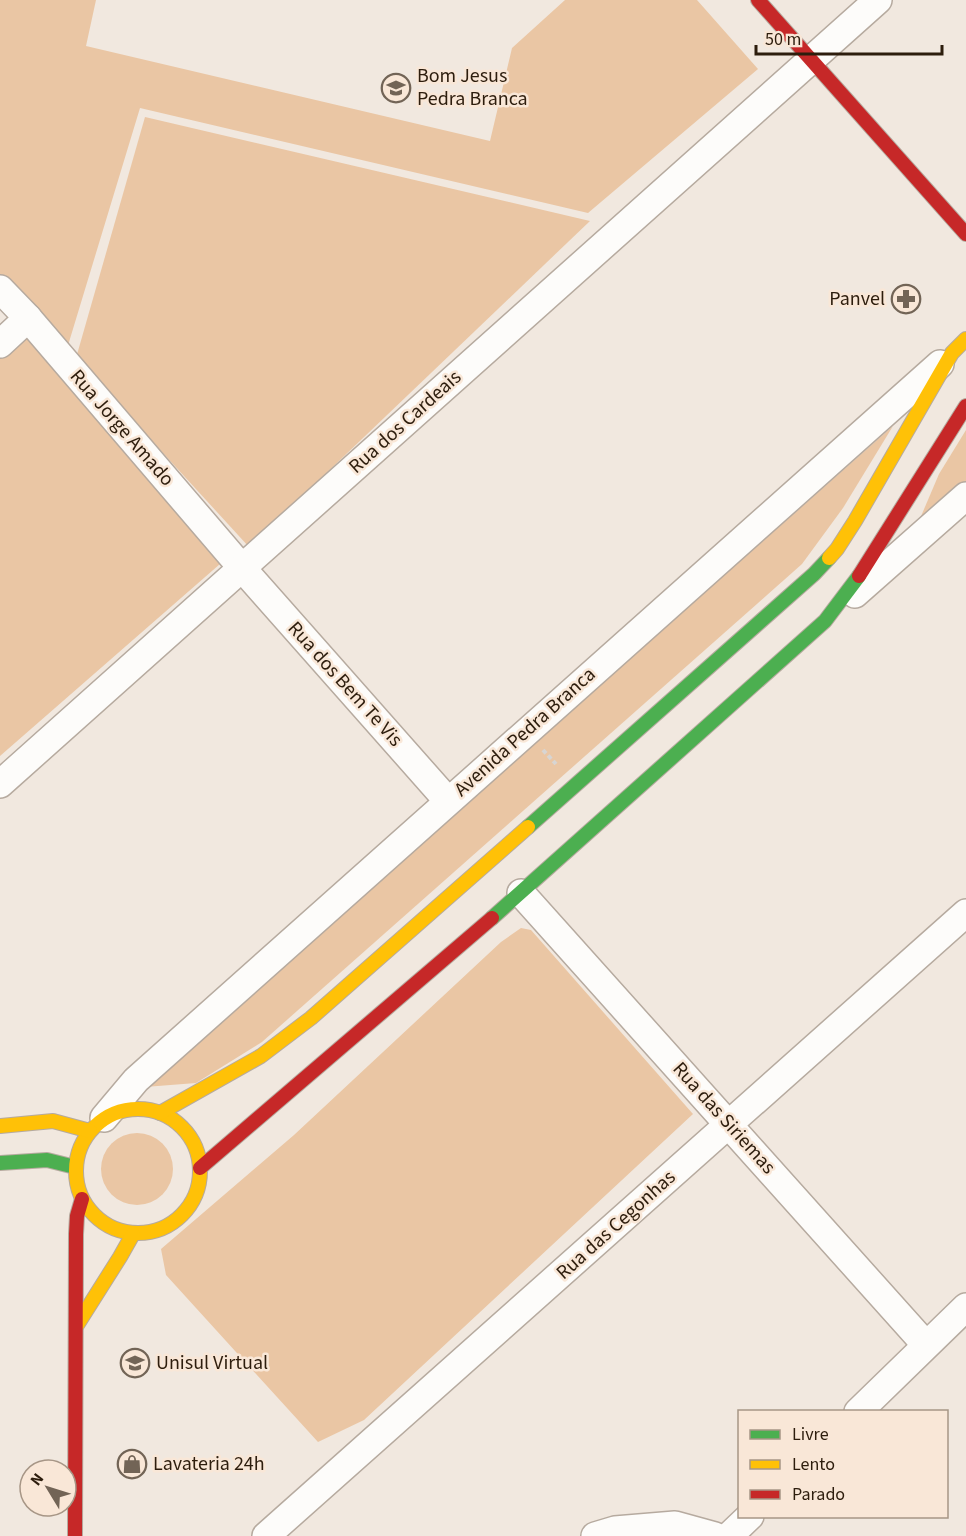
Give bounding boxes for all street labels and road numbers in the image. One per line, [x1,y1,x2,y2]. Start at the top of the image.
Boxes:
street label: Rua Jorge Amado [63,363,181,493]
street label: Rua dos Cardeais [343,364,467,480]
street label: Rua dos Bem Te Vis [281,615,409,753]
street label: Avenida Pedra Branca [448,661,602,803]
street label: Rua das Siriemas [666,1056,782,1180]
street label: Rua das Cegonhas [550,1164,682,1286]

